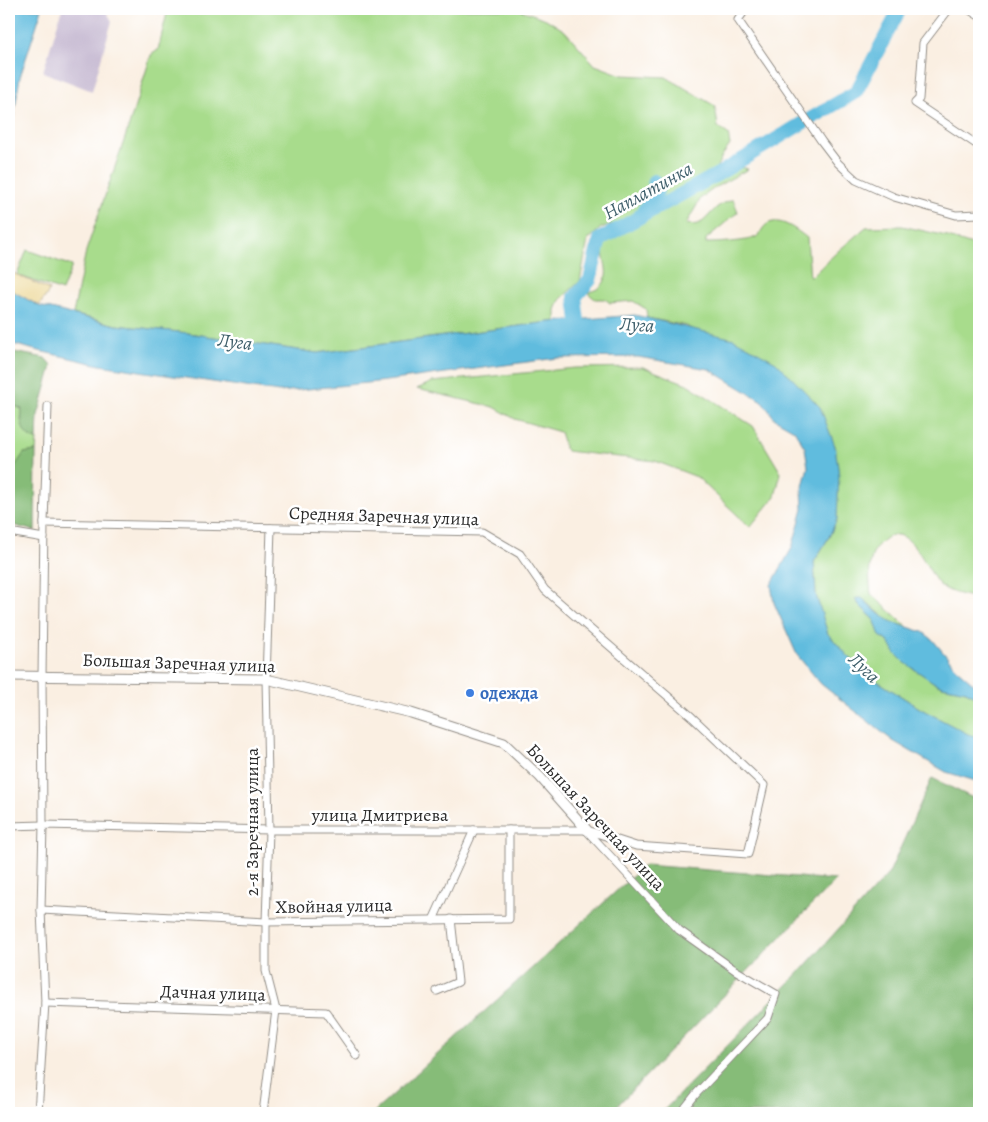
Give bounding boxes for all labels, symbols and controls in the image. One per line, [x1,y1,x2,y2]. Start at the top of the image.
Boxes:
water label: Наплатинка [599,156,697,226]
water label: Луга [618,311,655,339]
water label: Луга [215,327,254,357]
street label: Средняя Заречная улица [288,501,480,531]
water label: Луга [842,646,886,689]
street label: Большая Заречная улица [82,648,277,678]
place label: одежда [480,681,539,705]
marker: одежда [464,687,476,699]
street label: Большая Заречная улица [521,738,671,896]
street label: 2-я Заречная улица [240,747,264,896]
street label: улица Дмитриева [311,803,449,827]
street label: Хвойная улица [275,893,393,919]
street label: Дачная улица [160,979,267,1007]

